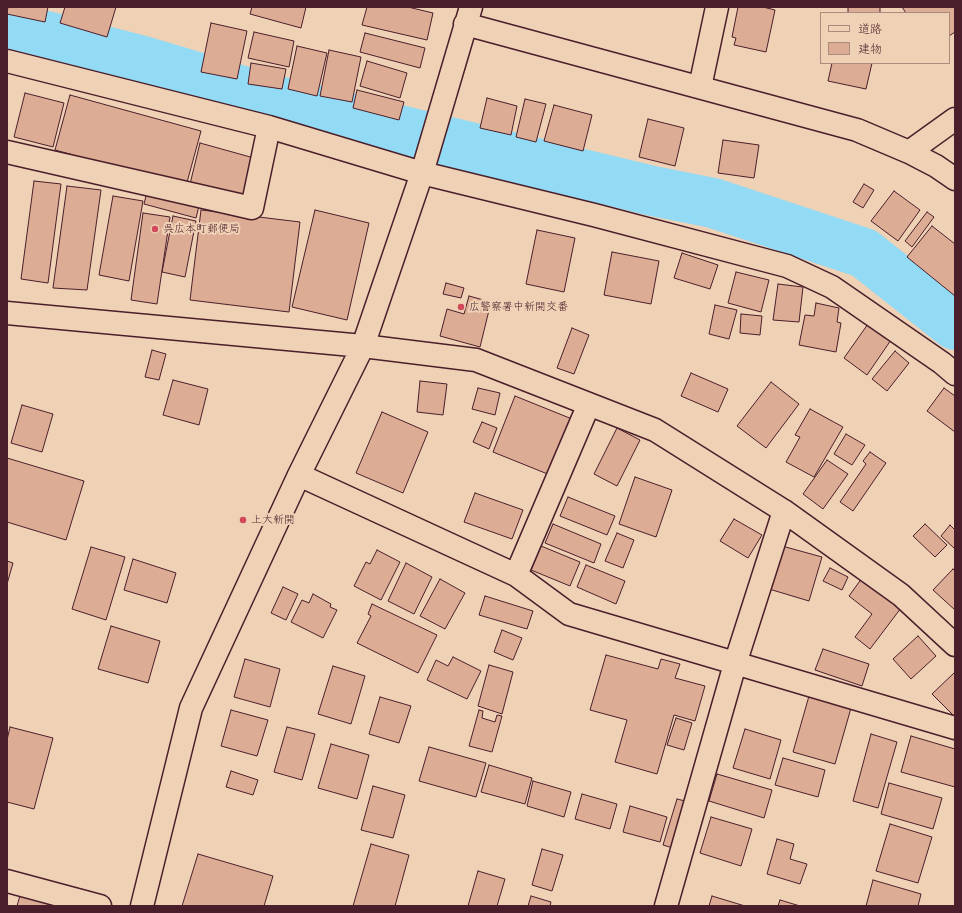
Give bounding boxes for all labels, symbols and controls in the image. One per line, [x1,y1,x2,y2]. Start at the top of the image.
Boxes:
legend [820,12,950,64]
text: 道路 [858,21,882,37]
text: 建物 [858,41,882,57]
place label: 呉広本町郵便局 [163,222,240,236]
marker: 呉広本町郵便局 [150,224,160,234]
place label: 広警察署中新開交番 [469,300,568,314]
marker: 広警察署中新開交番 [456,302,466,312]
place label: 上大新開 [251,513,295,527]
marker: 上大新開 [238,515,248,525]

